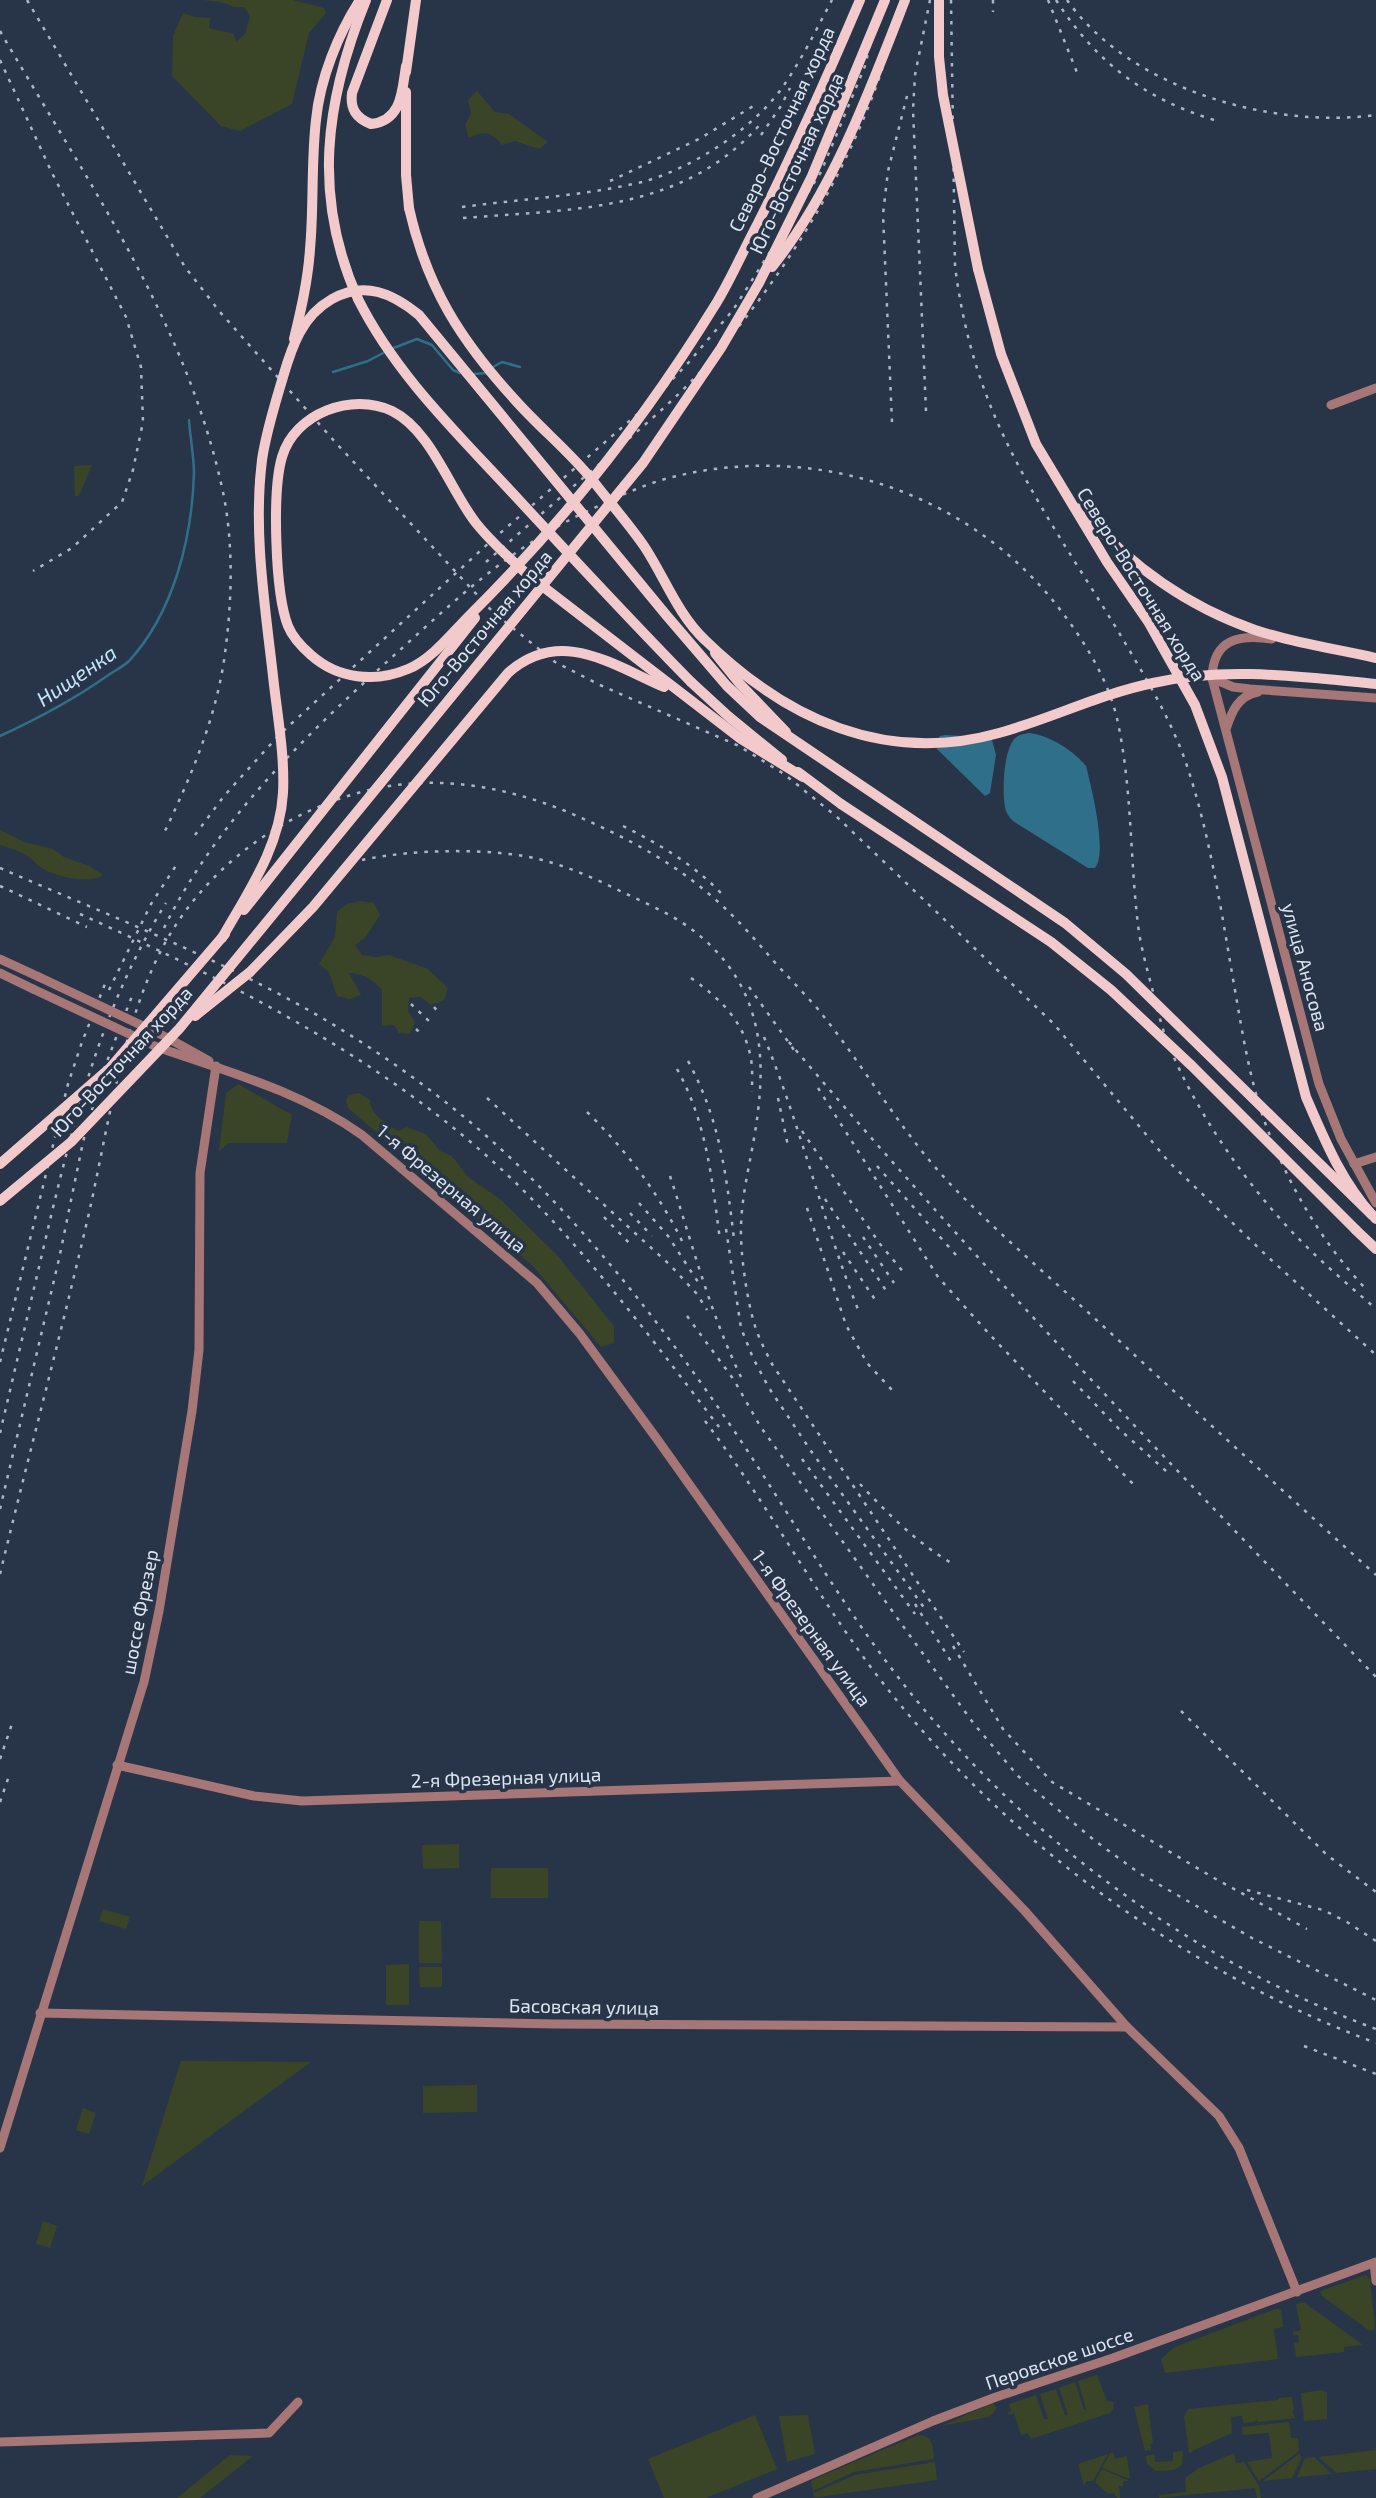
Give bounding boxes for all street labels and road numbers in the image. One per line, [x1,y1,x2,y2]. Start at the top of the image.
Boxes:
street label: Северо-Восточная хорда [723,23,839,235]
street label: Юго-Восточная хорда [744,69,848,257]
street label: Северо-Восточная хорда [1073,483,1211,685]
street label: Юго-Восточная хорда [412,545,556,711]
street label: улица Аносова [1277,900,1334,1034]
street label: Юго-Восточная хорда [45,981,197,1141]
street label: 1-я Фрезерная улица [372,1119,531,1258]
street label: 1-я Фрезерная улица [747,1545,876,1711]
street label: шоссе Фрезер [116,1548,162,1676]
street label: 2-я Фрезерная улица [410,1762,602,1793]
street label: Басовская улица [509,1993,659,2020]
street label: Перовское шоссе [982,2322,1136,2394]

